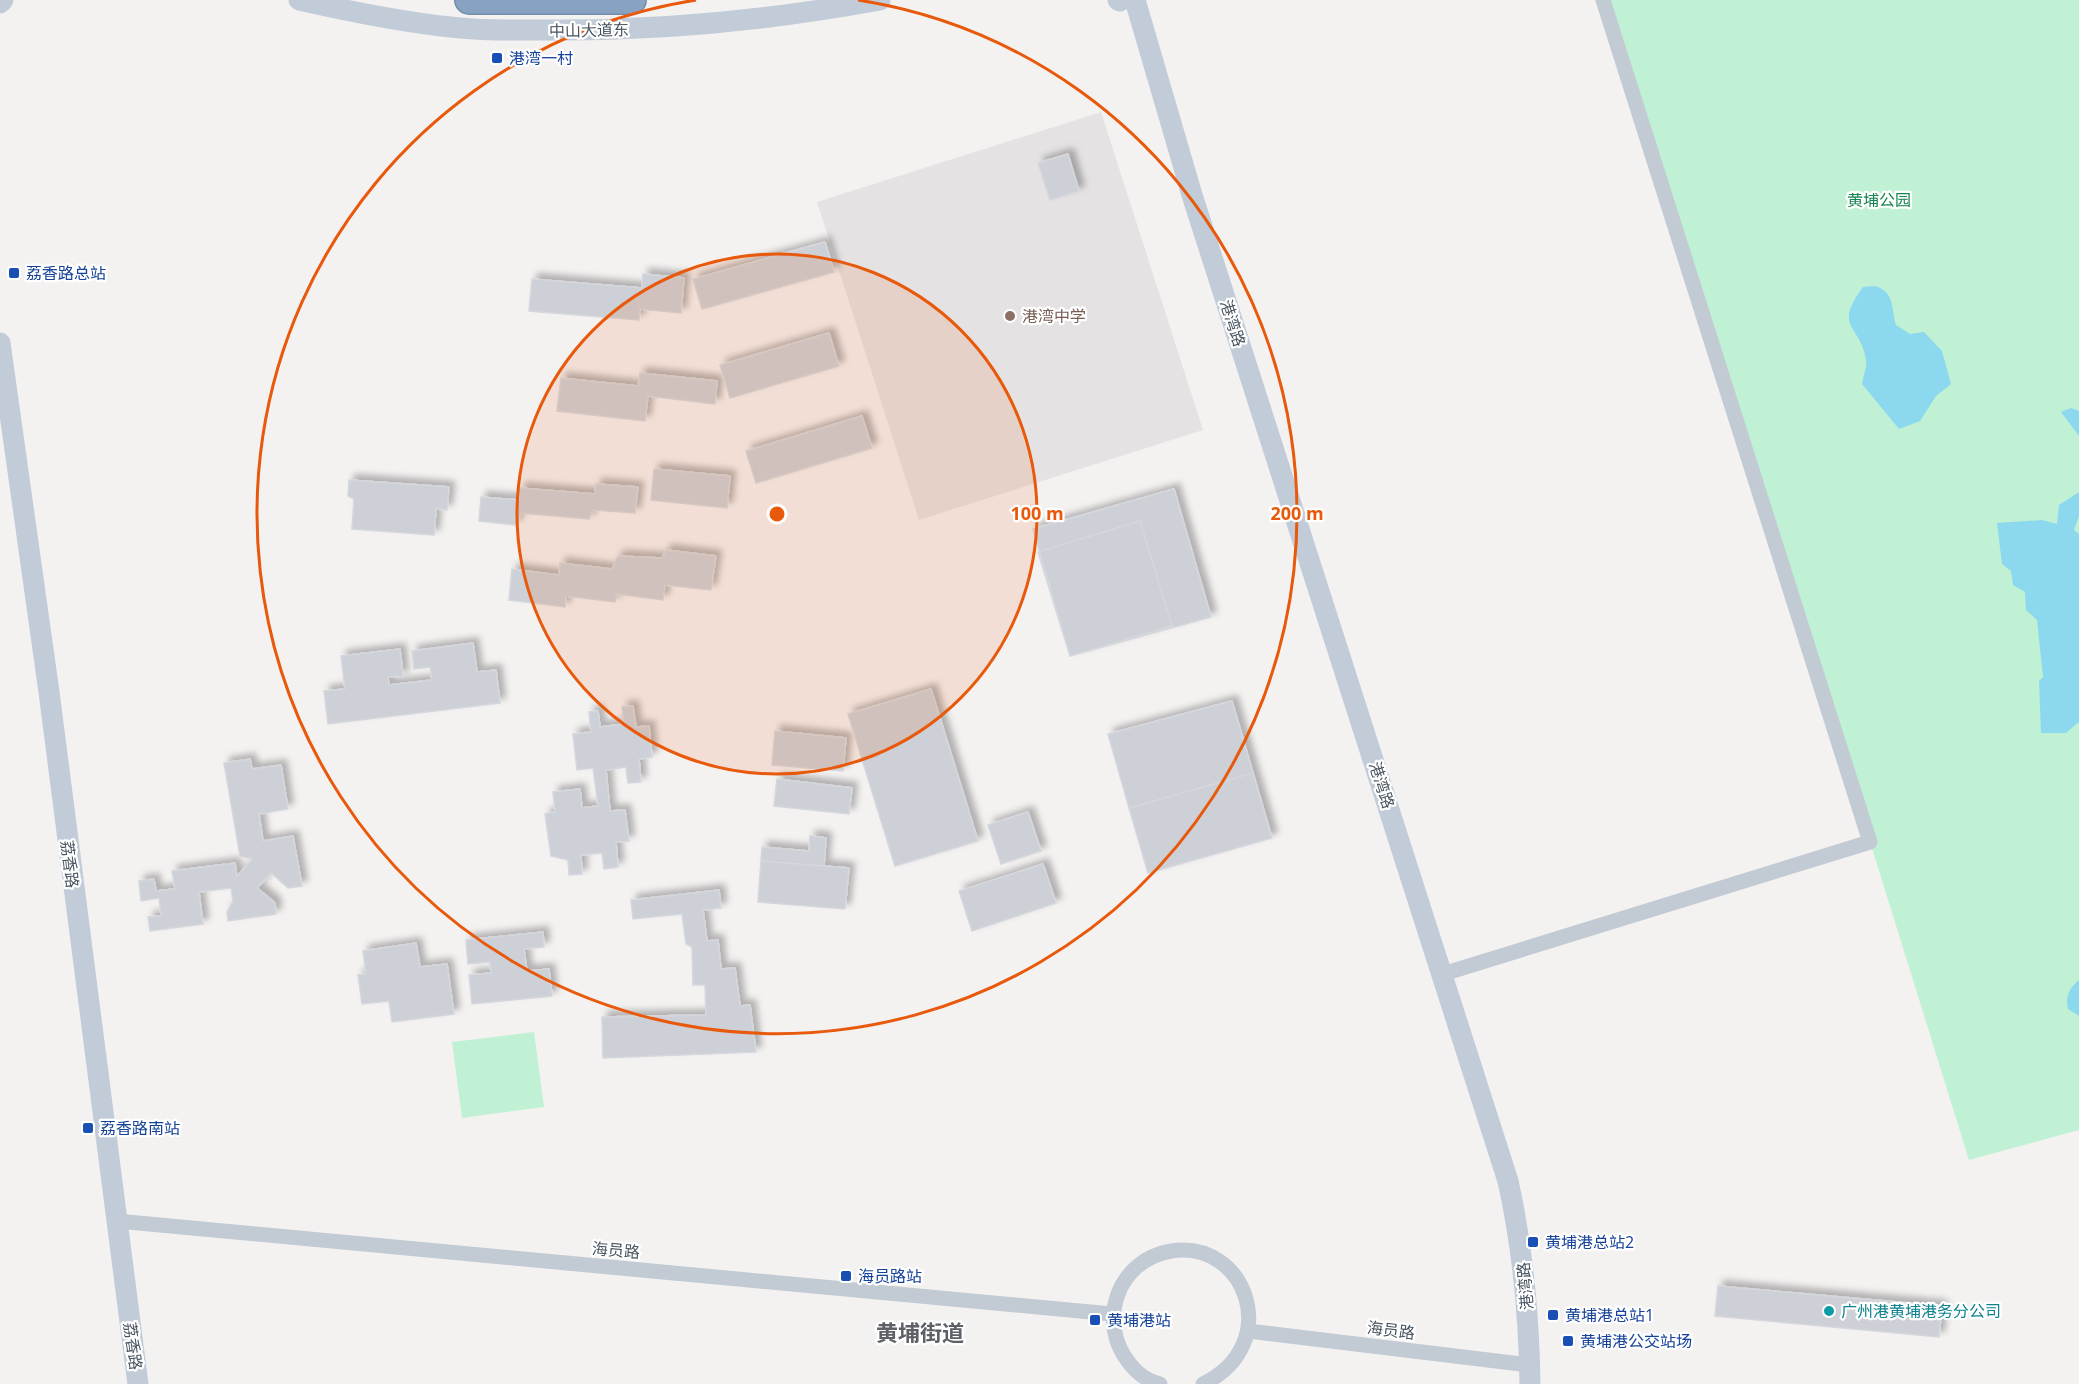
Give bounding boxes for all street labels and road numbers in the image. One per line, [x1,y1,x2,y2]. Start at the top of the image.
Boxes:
street label: 中山大道东 [549,18,629,42]
street label: 港湾路 [1215,297,1251,349]
street label: 港湾路 [1364,759,1400,811]
street label: 荔香路 [56,839,84,889]
street label: 海员路 [591,1237,641,1263]
street label: 港湾路 [1512,1261,1538,1311]
street label: 海员路 [1366,1316,1416,1344]
street label: 荔香路 [119,1321,147,1371]

